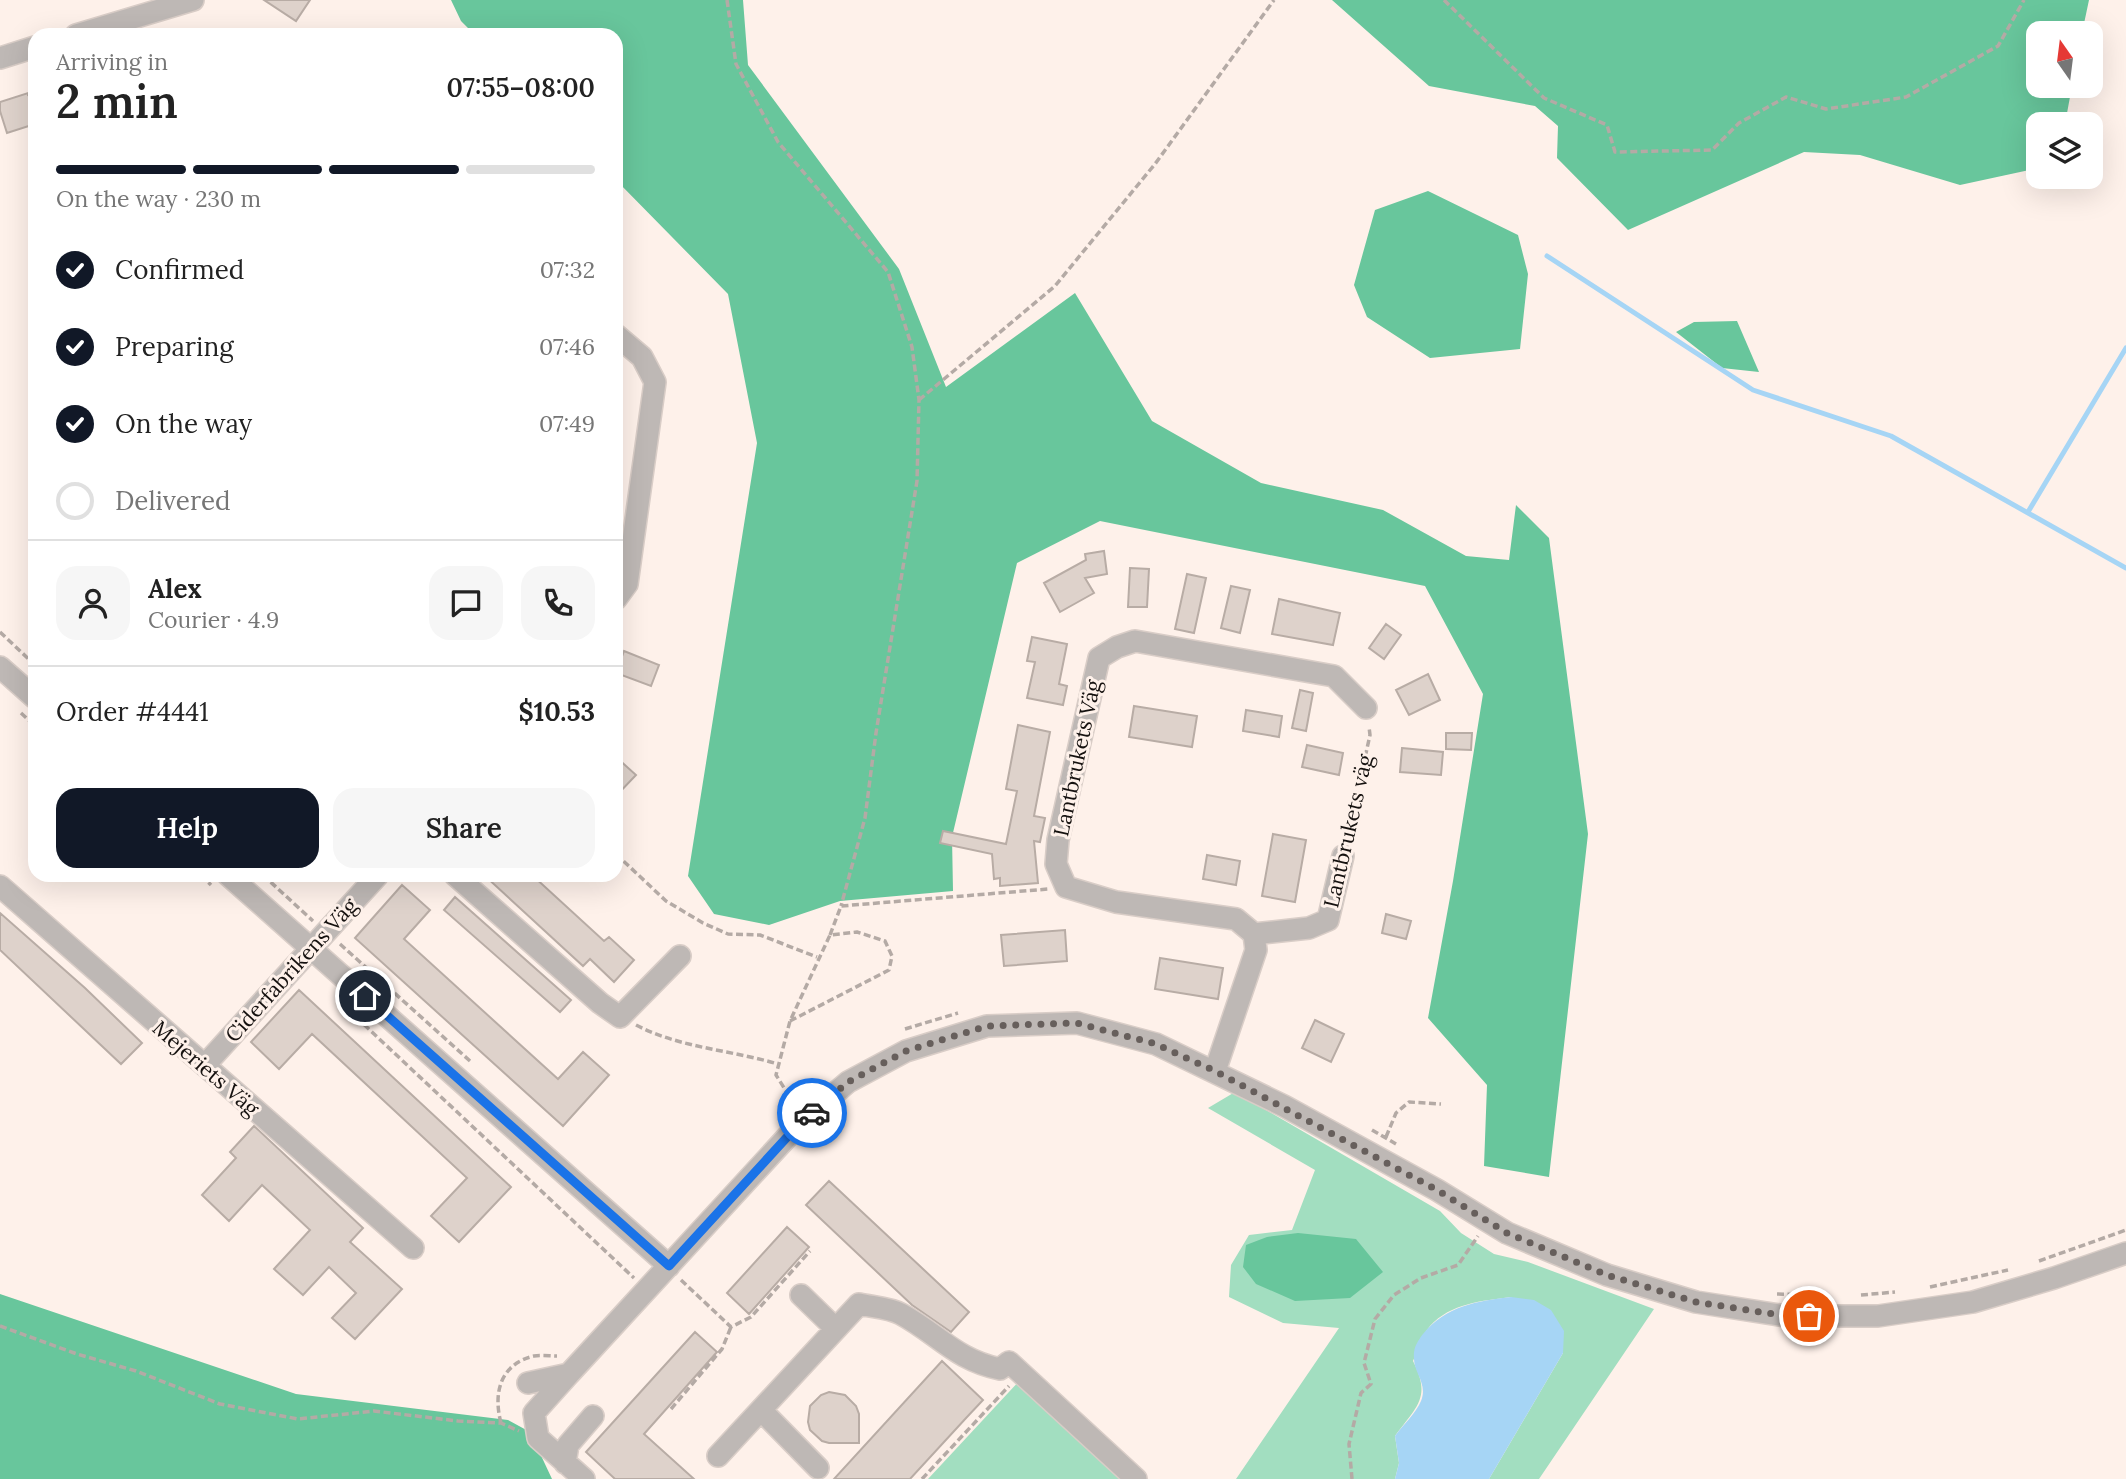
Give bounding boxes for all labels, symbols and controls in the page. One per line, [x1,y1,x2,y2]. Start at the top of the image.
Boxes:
north arrow [2026,21,2104,98]
map controls [2026,21,2103,189]
text: Arriving in [56,47,168,76]
text: 07:55–08:00 [447,71,595,104]
text: 2 min [56,72,178,131]
button: layers [2026,112,2103,189]
text: On the way · 230 m [56,184,261,213]
icon: check [56,251,94,289]
text: Confirmed [115,253,244,286]
text: 07:32 [540,255,595,284]
icon: check [56,328,94,366]
text: Preparing [115,330,234,363]
text: 07:46 [539,332,595,361]
icon: check [56,405,94,443]
text: On the way [115,407,252,440]
text: 07:49 [539,409,595,438]
text: Delivered [115,484,231,517]
button: person [56,566,130,640]
button: chat [429,566,503,640]
button: phone [521,566,595,640]
text: Alex [148,572,202,605]
text: Courier · 4.9 [148,605,279,634]
street label: Lantbrukets Väg [1047,677,1107,839]
text: Order #4441 [56,695,209,728]
text: $10.53 [518,695,595,728]
street label: Lantbrukets väg [1317,751,1379,910]
button: Help [56,788,319,868]
button: Share [333,788,595,868]
street label: Ciderfabrikens Väg [219,892,363,1048]
pin [335,966,395,1026]
icon: home [346,977,384,1015]
street label: Mejeriets Väg [147,1014,265,1122]
courier [777,1078,847,1148]
icon: car [793,1094,831,1132]
pin [1779,1286,1839,1346]
icon: bag [1790,1297,1828,1335]

